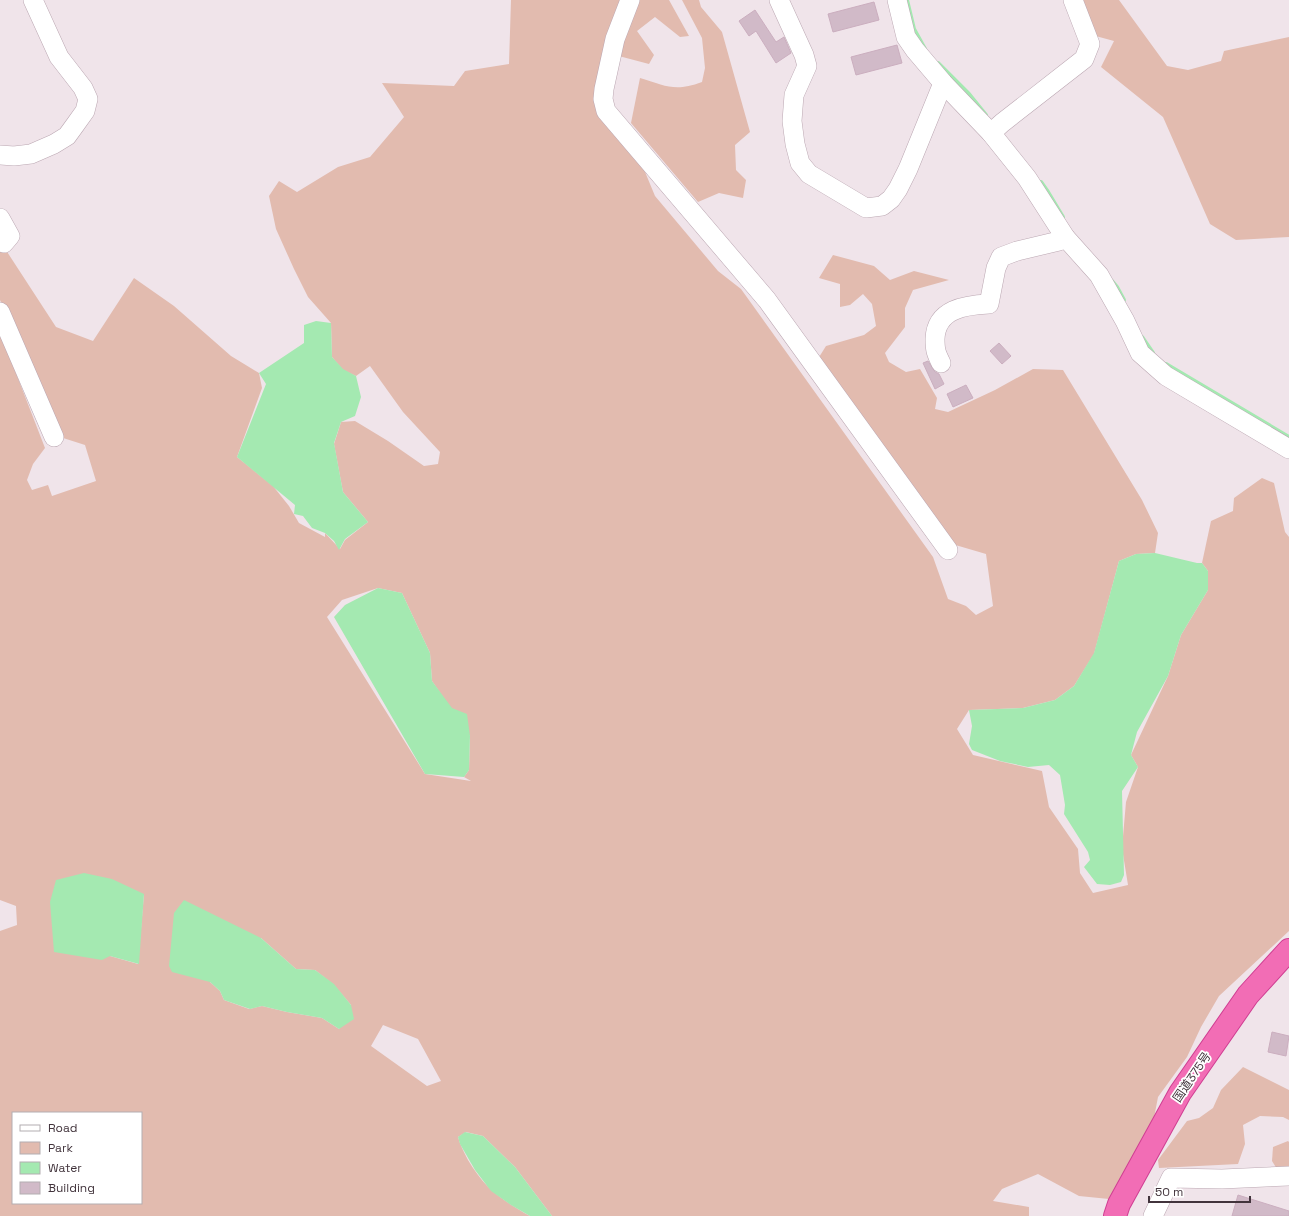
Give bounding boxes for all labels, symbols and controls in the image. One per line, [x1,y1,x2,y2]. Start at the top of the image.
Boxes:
street label: 国道375号 [1169,1049,1215,1105]
legend [12,1112,142,1204]
text: Road [48,1120,77,1136]
text: Park [48,1140,73,1156]
text: Water [48,1160,82,1176]
scale bar [1149,1178,1250,1204]
text: Building [48,1180,95,1196]
text: 50 m [1155,1184,1183,1200]

